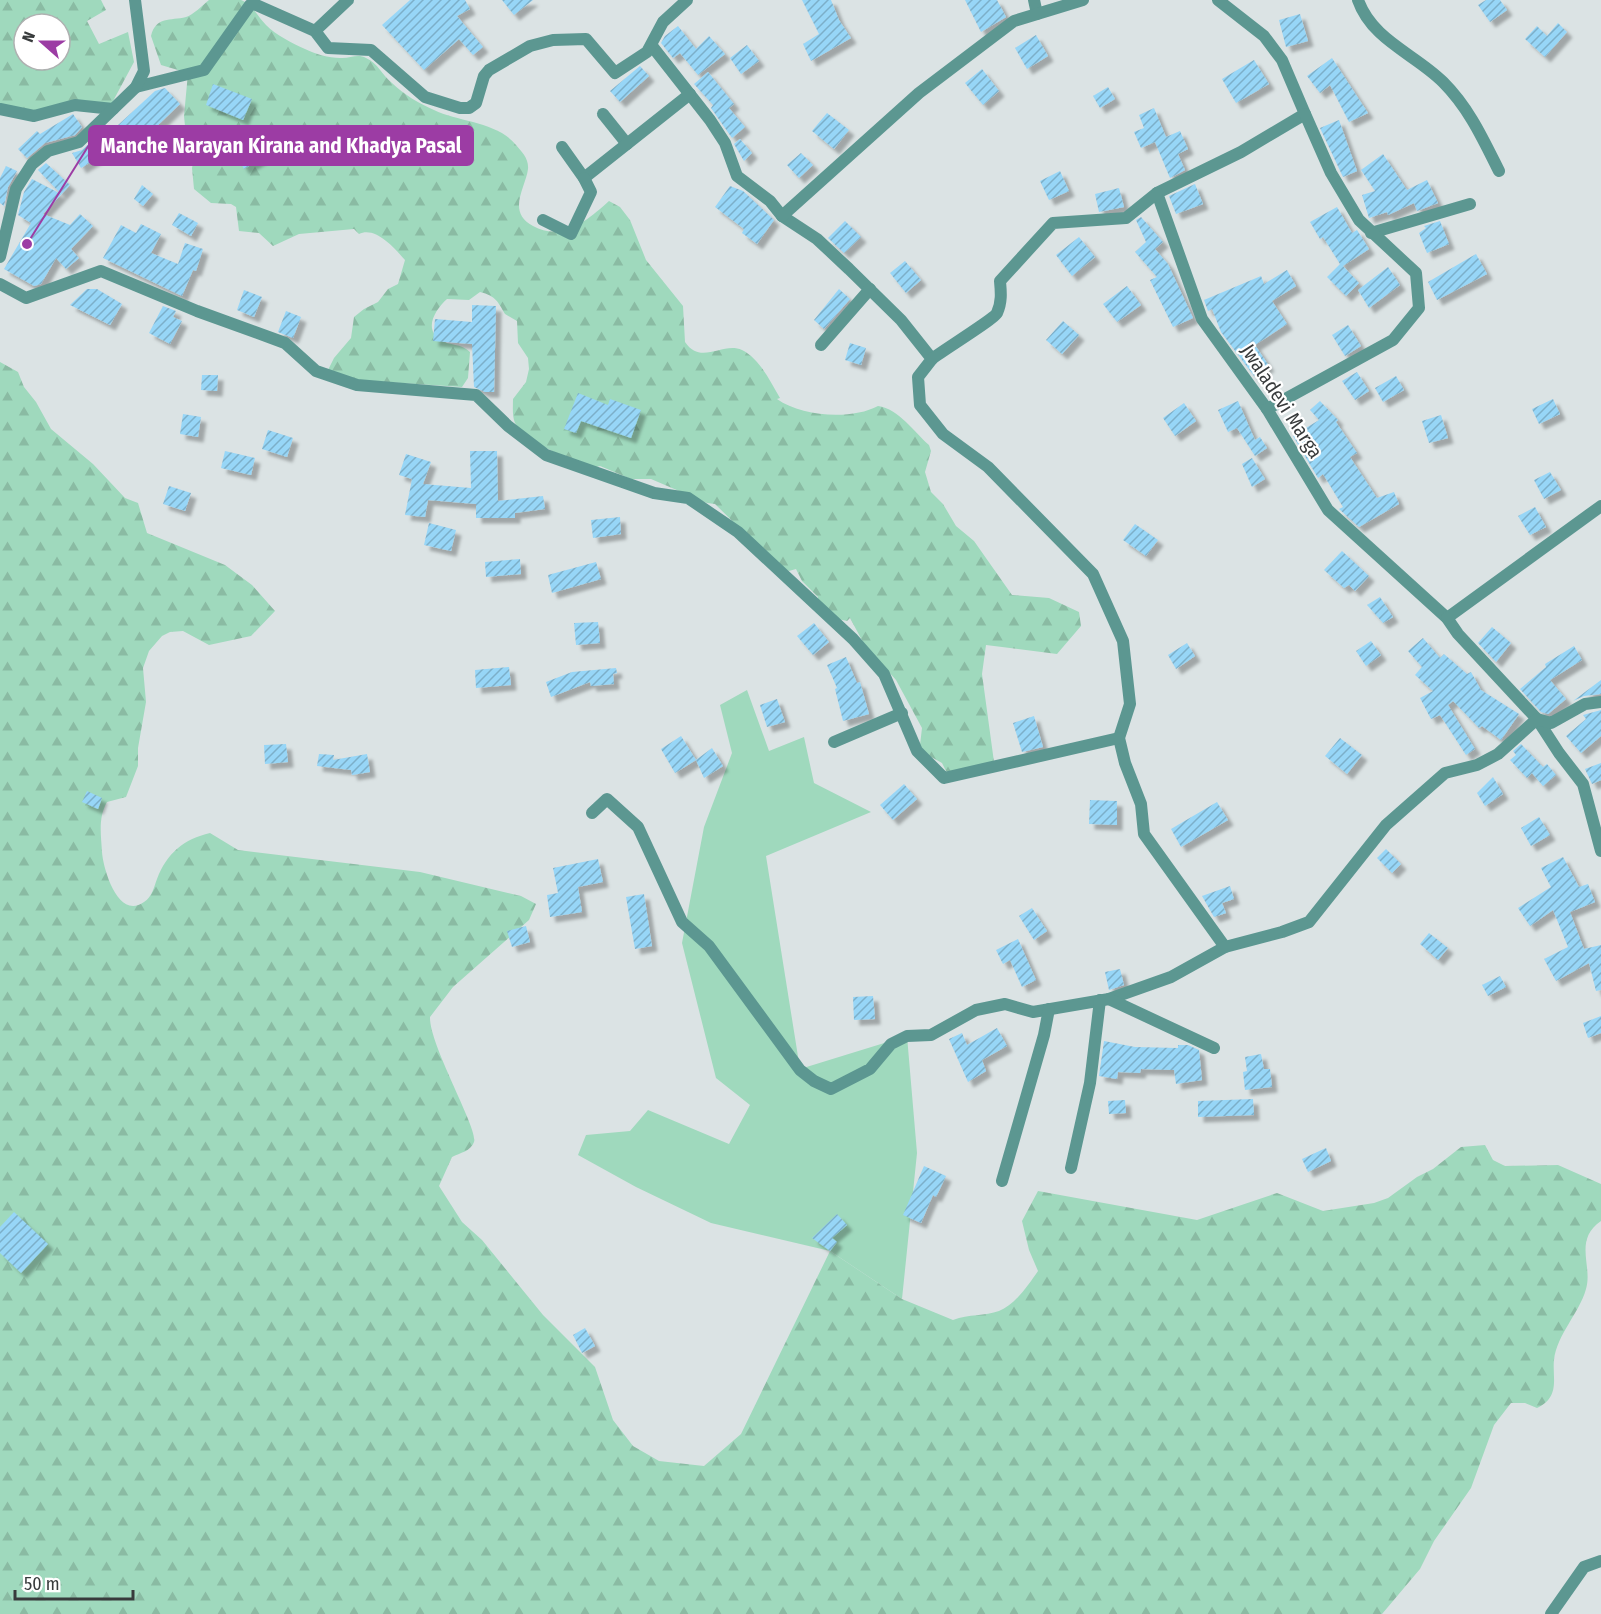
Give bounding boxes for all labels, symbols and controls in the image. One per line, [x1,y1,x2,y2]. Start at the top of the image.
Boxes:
north arrow [12,12,72,72]
text: N [18,29,39,45]
callout: Manche Narayan Kirana and Khadya Pasal [89,126,473,165]
text: Manche Narayan Kirana and Khadya Pasal [101,133,462,159]
street label: Jwaladevi Marga [1236,339,1328,463]
scale bar [15,1563,134,1601]
text: 50 m [24,1573,60,1595]

